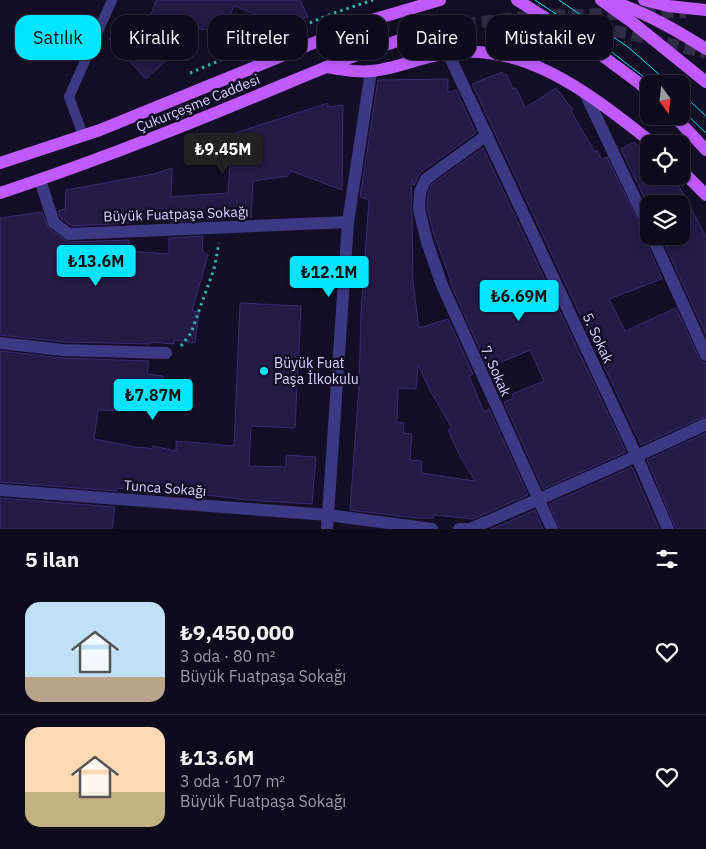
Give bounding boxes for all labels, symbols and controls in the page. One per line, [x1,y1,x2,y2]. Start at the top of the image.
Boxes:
chip: Satılık [15,15,101,60]
chip: Kiralık [111,15,198,60]
chip: Filtreler [208,15,307,60]
chip: Yeni [317,15,388,60]
chip: Daire [398,15,476,60]
chip: Müstakil ev [486,15,613,60]
street label: Çukurçeşme Caddesi [133,70,263,136]
north arrow [640,75,690,125]
map controls [640,75,690,245]
pin: ₺9.45M [182,132,264,175]
button: locate [640,135,690,185]
text: ₺9.45M [195,139,251,159]
button: layers [640,195,690,245]
street label: Büyük Fuatpaşa Sokağı [103,202,249,226]
pin: ₺13.6M [55,244,137,287]
text: ₺13.6M [68,251,124,271]
pin: ₺12.1M [288,256,370,298]
text: ₺12.1M [301,262,357,282]
pin: ₺6.69M [478,280,560,322]
text: ₺6.69M [491,286,547,306]
street label: 5. Sokak [579,310,618,367]
street label: 7. Sokak [477,343,515,400]
place label: Büyük Fuat Paşa İlkokulu [274,354,359,388]
marker: Büyük Fuat Paşa İlkokulu [258,365,270,377]
pin: ₺7.87M [112,378,194,421]
text: ₺7.87M [125,385,181,405]
street label: Tunca Sokağı [123,476,207,500]
text: 5 ilan [25,545,79,573]
icon: filters [653,545,681,573]
text: ₺9,450,000 [180,618,294,646]
icon: home [65,622,125,682]
icon: heart [653,638,681,666]
text: 3 oda · 80 m² [180,646,275,666]
text: Büyük Fuatpaşa Sokağı [180,666,346,686]
text: ₺13.6M [180,743,254,771]
icon: home [65,747,125,807]
icon: heart [653,763,681,791]
text: 3 oda · 107 m² [180,771,285,791]
text: Büyük Fuatpaşa Sokağı [180,791,346,811]

